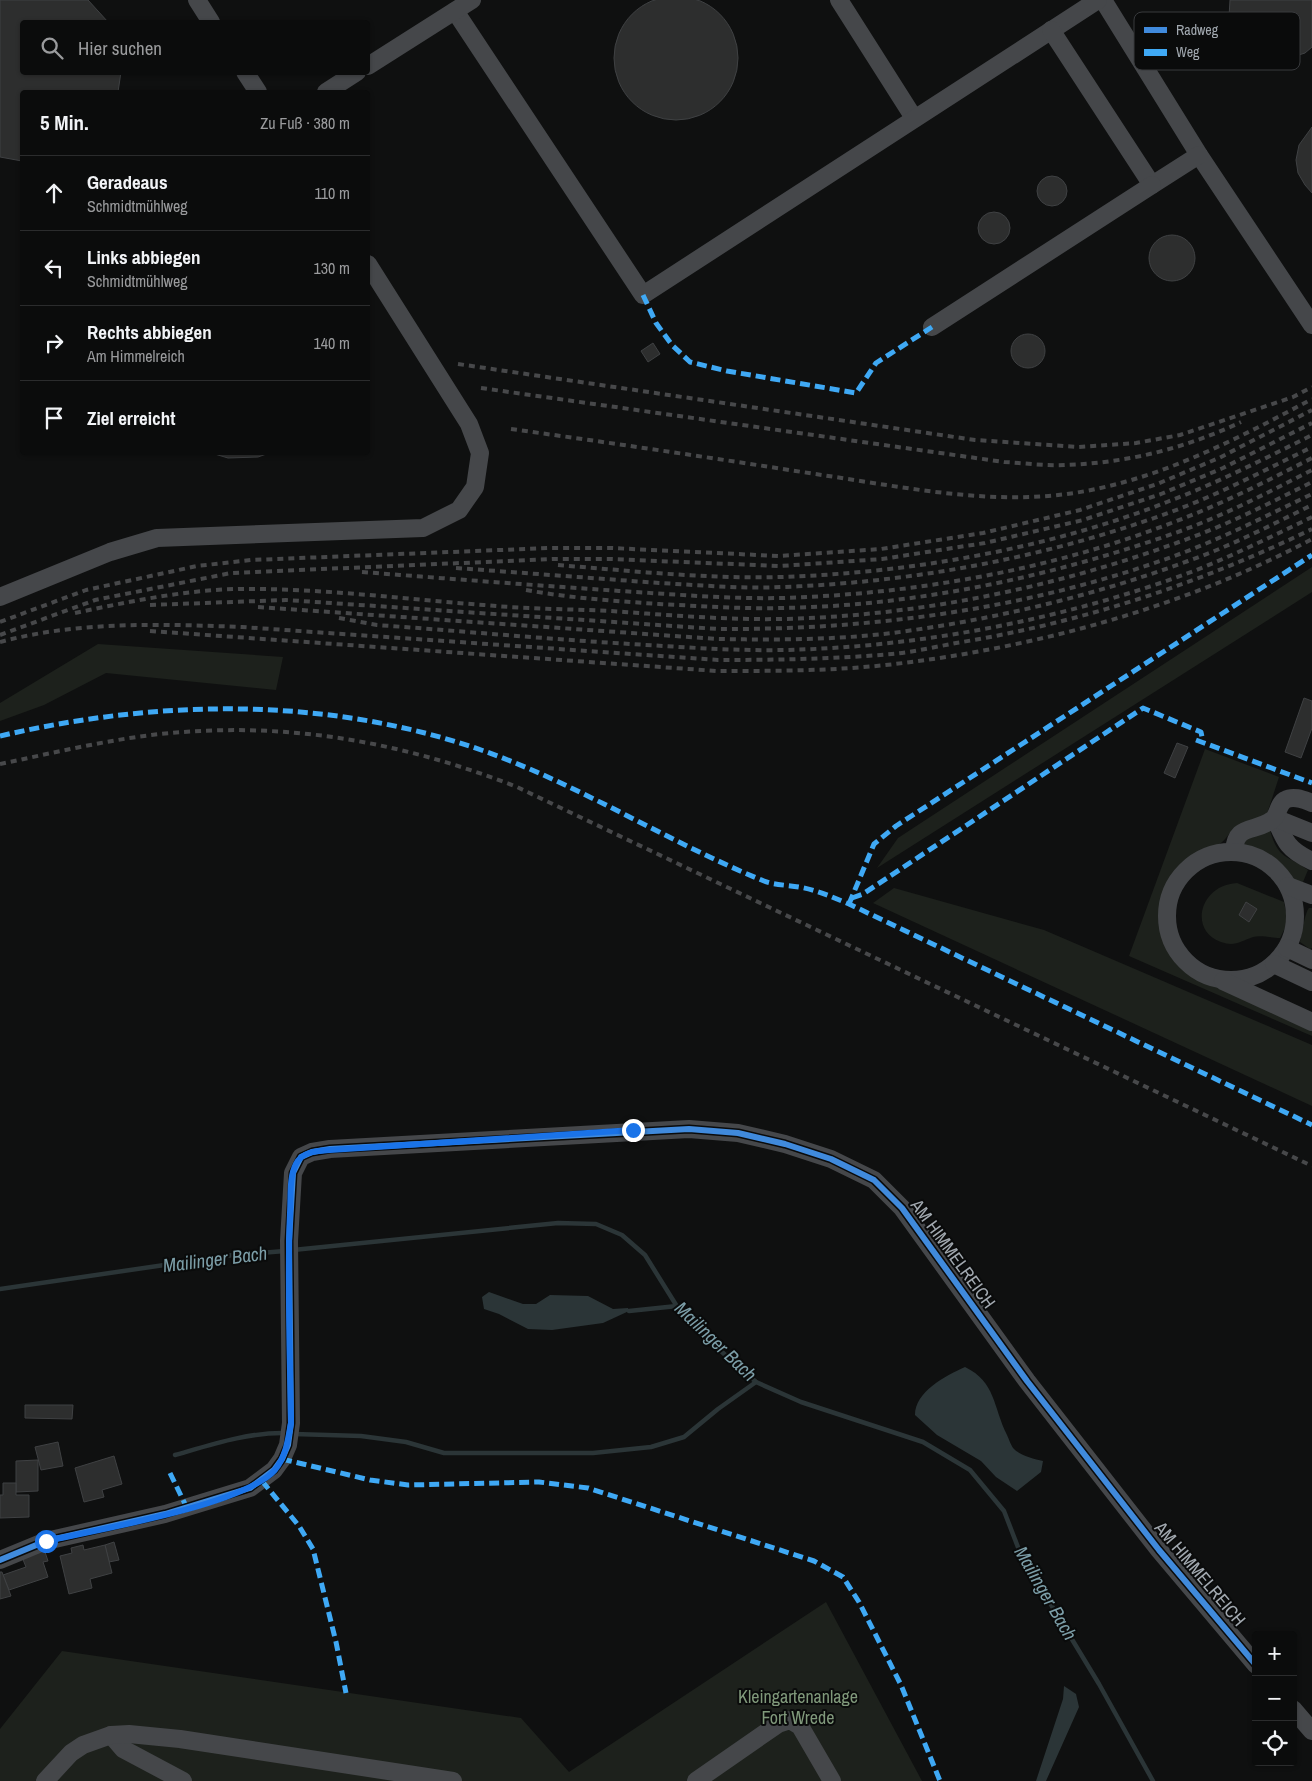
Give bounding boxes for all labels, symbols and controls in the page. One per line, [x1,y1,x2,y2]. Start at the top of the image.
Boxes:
legend [1134,12,1300,70]
search box [20,20,370,75]
text: Radweg [1176,21,1219,39]
icon: search [38,34,66,62]
text: Hier suchen [78,35,162,61]
text: Weg [1176,43,1200,61]
text: 5 Min. [40,108,89,137]
text: Zu Fuß · 380 m [260,112,350,134]
text: Geradeaus [87,169,168,195]
icon: ahead [40,179,68,207]
text: 110 m [314,182,350,204]
text: Schmidtmühlweg [87,195,188,217]
text: Links abbiegen [87,244,200,270]
icon: left [40,254,68,282]
text: 130 m [314,257,350,279]
text: Schmidtmühlweg [87,270,188,292]
text: Rechts abbiegen [87,319,212,345]
icon: right [40,329,68,357]
text: 140 m [314,332,350,354]
text: Am Himmelreich [87,345,185,367]
icon: arrive [40,404,68,432]
text: Ziel erreicht [87,405,175,431]
route end [622,1119,645,1142]
street label: AM HIMMELREICH [905,1193,1002,1313]
water label: Mailinger Bach [161,1240,269,1278]
water label: Mailinger Bach [669,1295,763,1387]
street label: AM HIMMELREICH [1149,1515,1252,1631]
route start [35,1530,58,1553]
water label: Mailinger Bach [1009,1541,1083,1645]
map controls [1252,1631,1297,1766]
button: + [1252,1631,1297,1676]
button: − [1252,1676,1297,1721]
park label: Kleingartenanlage Fort Wrede [738,1684,858,1730]
button: locate [1252,1721,1297,1766]

